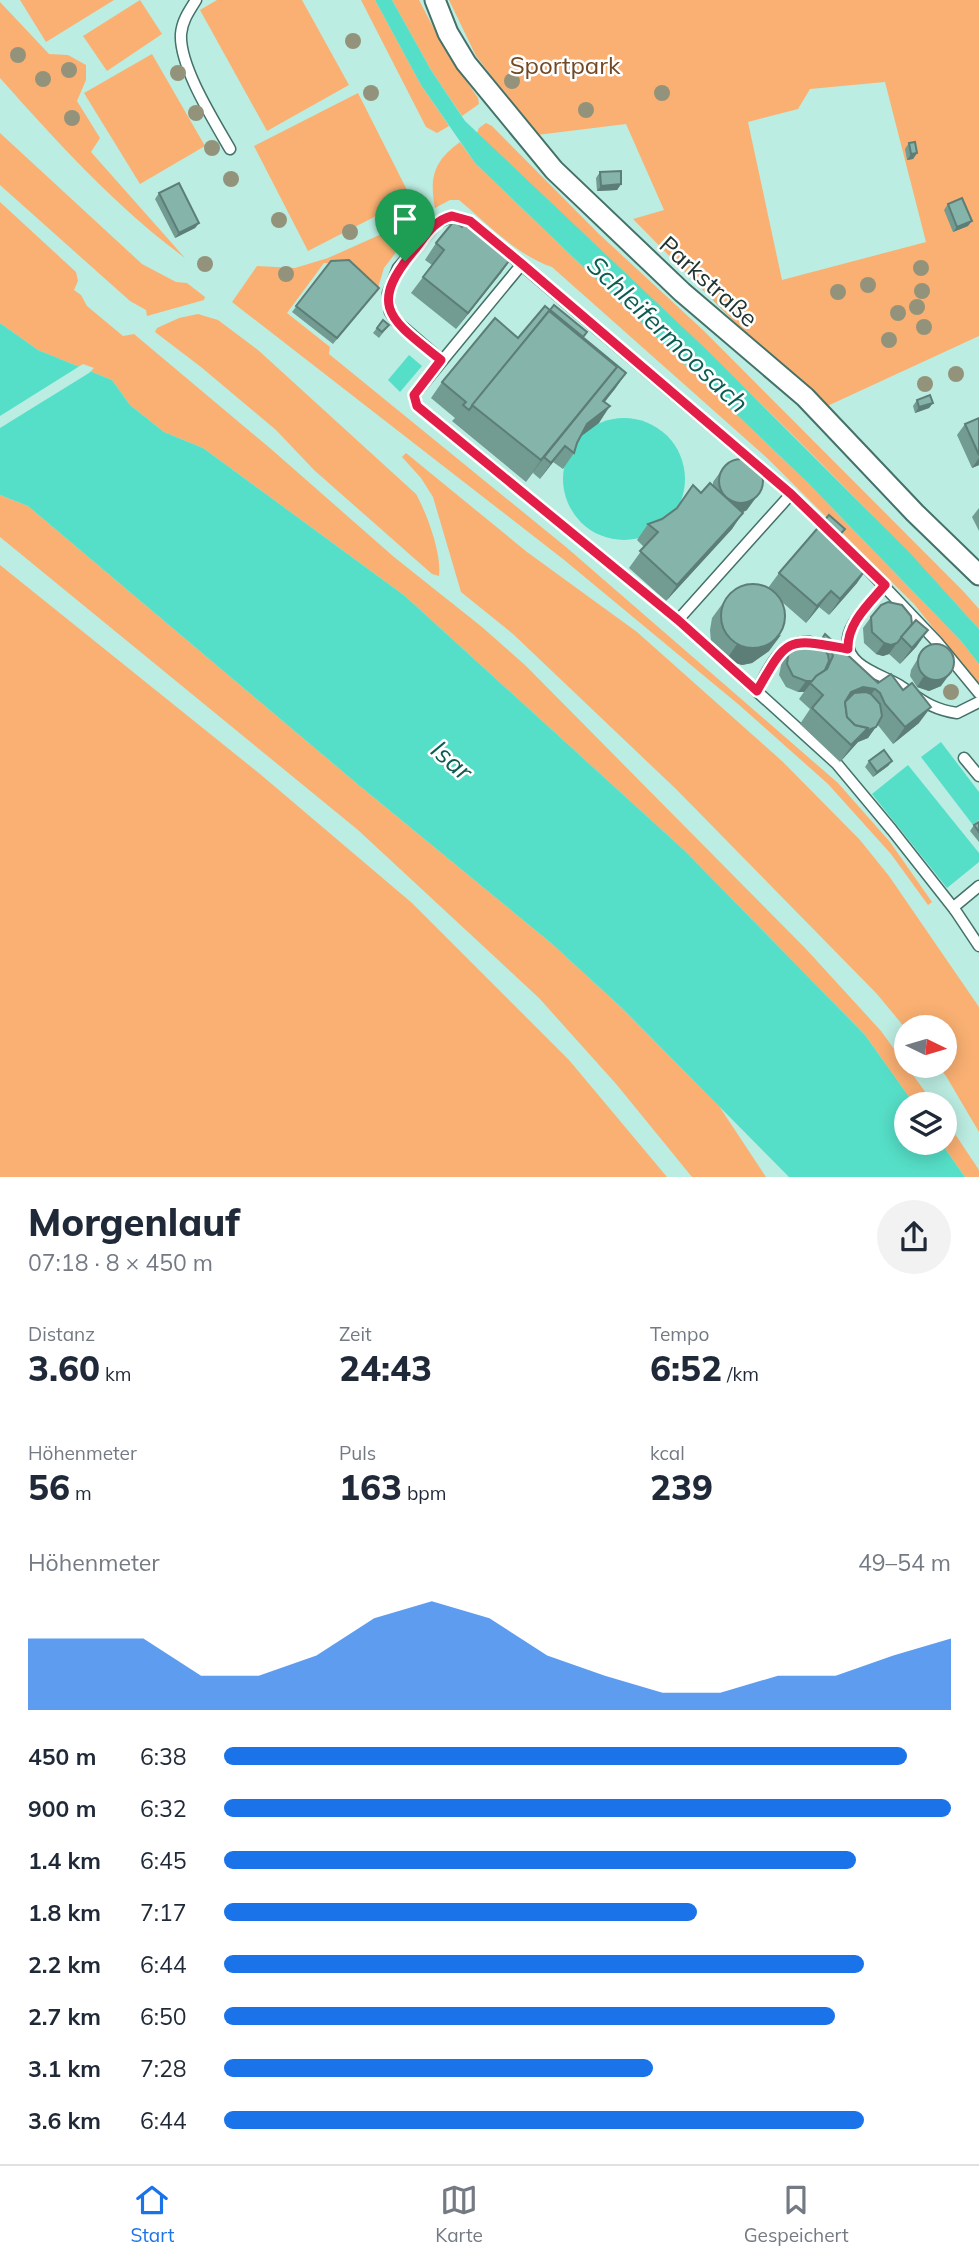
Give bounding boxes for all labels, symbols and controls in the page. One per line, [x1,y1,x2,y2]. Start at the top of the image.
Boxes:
park label: Sportpark [510,50,621,80]
pin [375,189,435,261]
icon: arrive [386,200,424,238]
street label: Parkstraße [654,229,764,333]
water label: Schleifermoosach [580,249,756,419]
water label: Isar [424,733,481,788]
north arrow [894,1015,957,1078]
map controls [894,1015,957,1155]
button: layers [894,1092,957,1155]
text: Morgenlauf [28,1198,240,1246]
button: share [877,1200,951,1274]
text: 07:18 · 8 × 450 m [28,1248,213,1277]
text: Distanz [28,1322,95,1346]
text: Zeit [339,1322,372,1346]
text: Tempo [650,1322,709,1346]
text: 3.60 [28,1346,100,1390]
text: 24:43 [339,1346,432,1390]
text: 6:52 [650,1346,722,1390]
text: km [100,1362,132,1386]
text: /km [722,1362,759,1386]
text: Höhenmeter [28,1441,137,1465]
text: Puls [339,1441,376,1465]
text: kcal [650,1441,685,1465]
text: 56 [28,1465,70,1509]
text: 163 [339,1465,402,1509]
text: 239 [650,1465,713,1509]
text: m [70,1481,92,1505]
text: bpm [402,1481,446,1505]
text: Höhenmeter [28,1548,160,1577]
text: 49–54 m [858,1548,951,1577]
text: 450 m [28,1742,96,1771]
text: 6:38 [140,1742,187,1771]
text: 900 m [28,1794,96,1823]
text: 6:32 [140,1794,187,1823]
text: 1.4 km [28,1846,101,1875]
text: 6:45 [140,1846,187,1875]
text: 1.8 km [28,1898,101,1927]
text: 7:17 [140,1898,187,1927]
text: 2.2 km [28,1950,101,1979]
text: 6:44 [140,1950,187,1979]
text: 2.7 km [28,2002,101,2031]
text: 6:50 [140,2002,187,2031]
text: 3.1 km [28,2054,101,2083]
text: 7:28 [140,2054,187,2083]
text: 3.6 km [28,2106,101,2135]
text: 6:44 [140,2106,187,2135]
tab: Start [130,2181,174,2247]
tab: Karte [435,2181,483,2247]
tab: Gespeichert [744,2181,849,2247]

